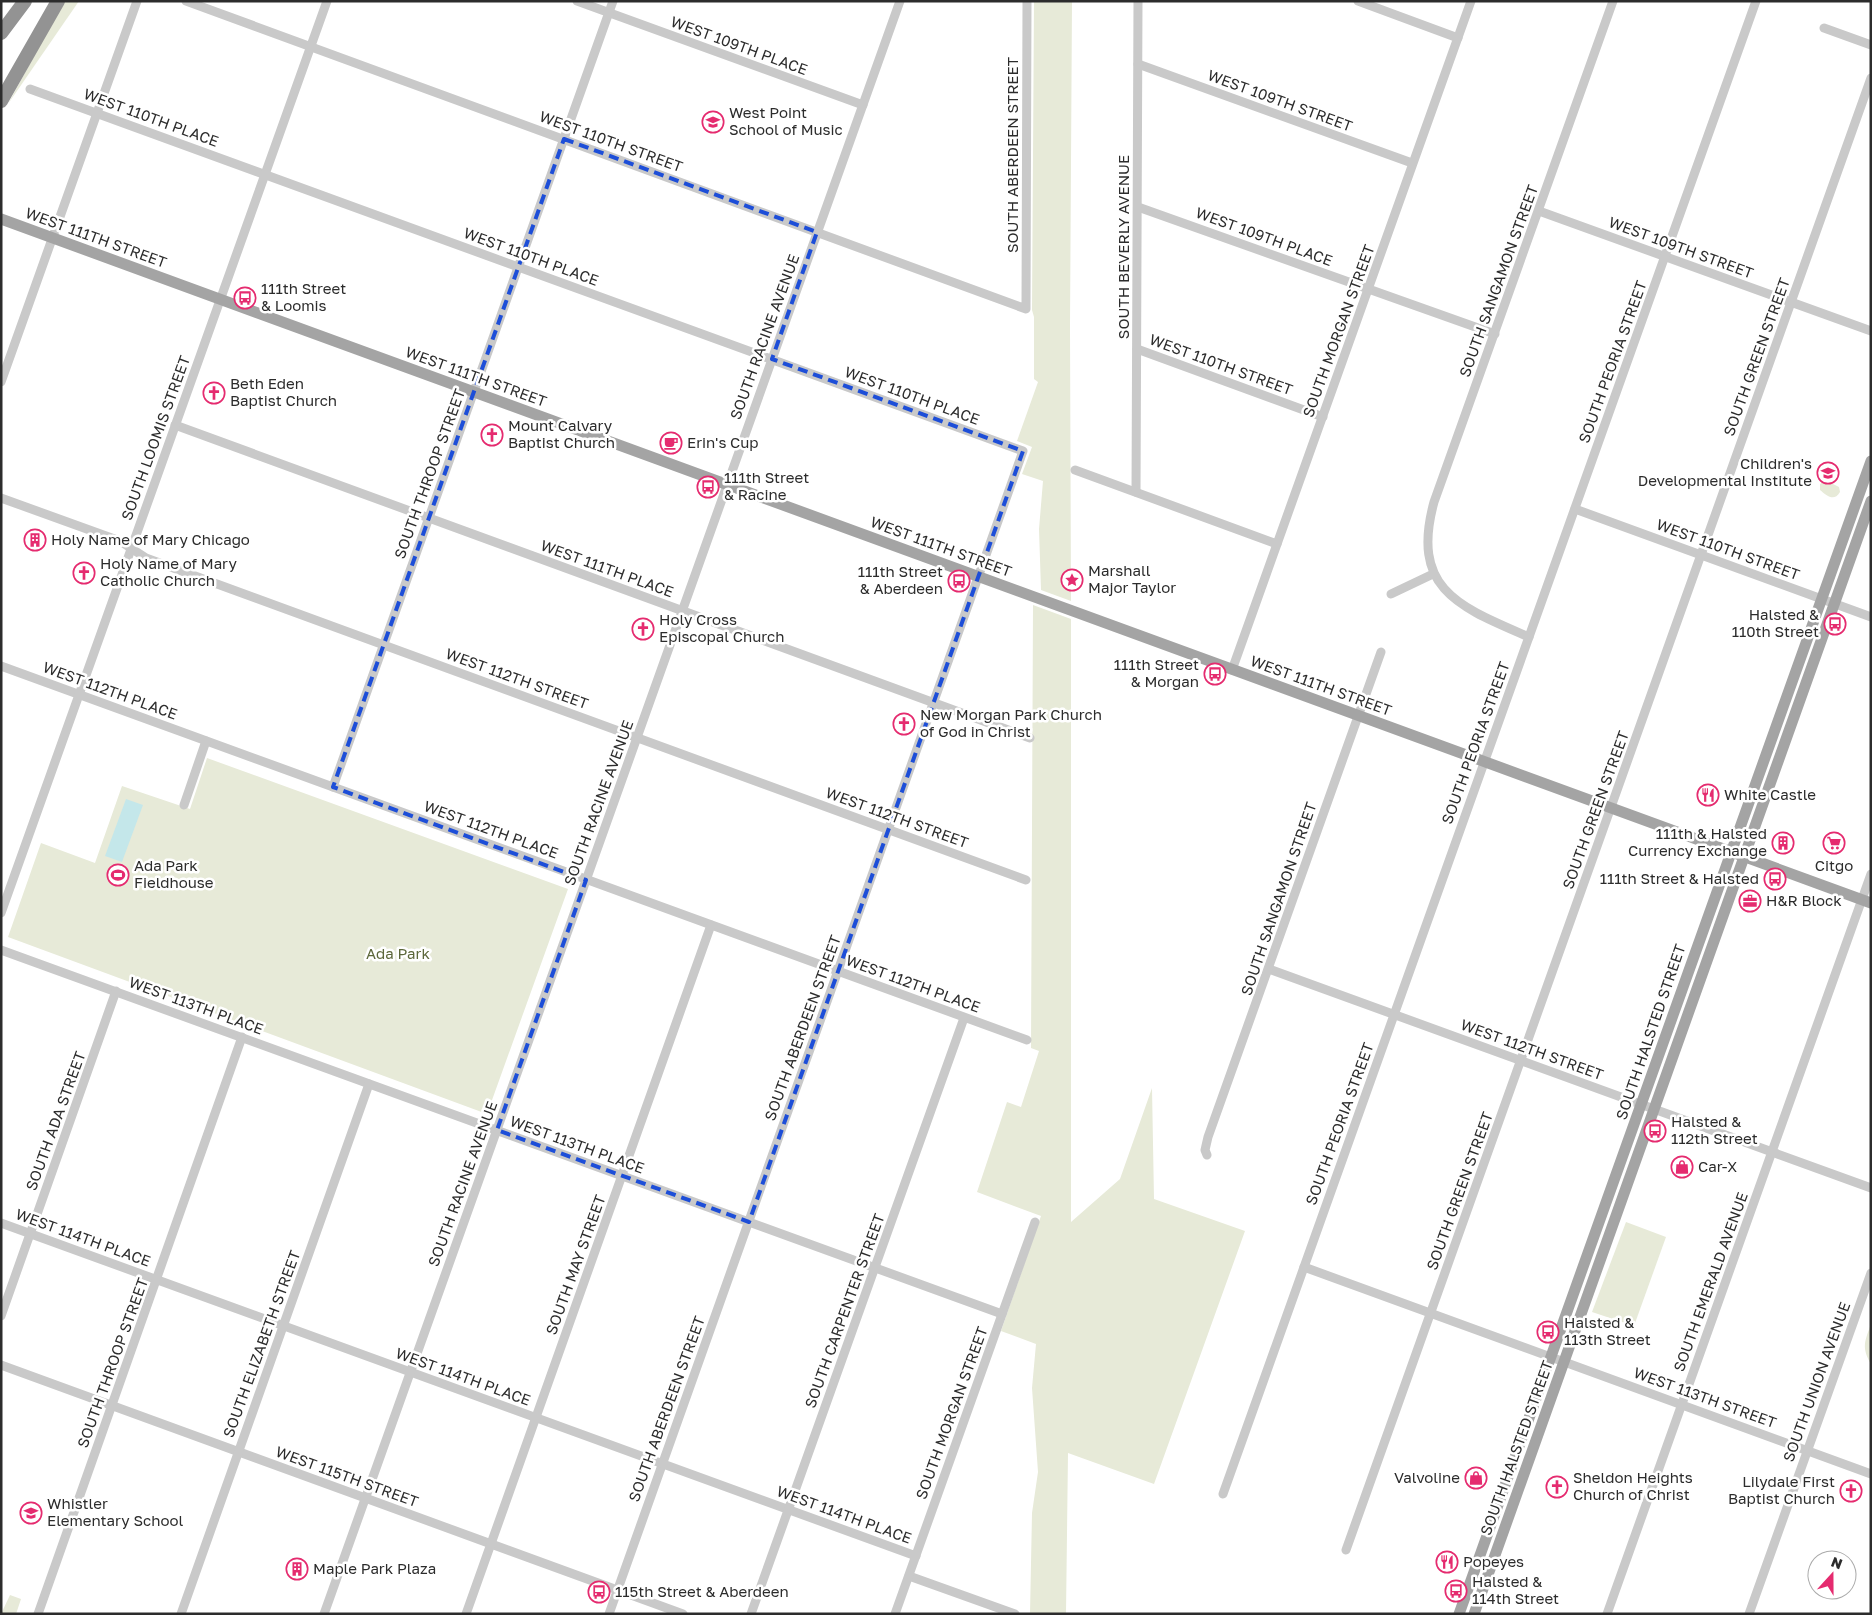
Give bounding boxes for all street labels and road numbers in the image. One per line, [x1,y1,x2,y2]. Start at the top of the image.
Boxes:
street label: WEST 109TH PLACE [669,12,810,78]
street label: SOUTH ABERDEEN STREET [1003,57,1021,253]
street label: WEST 109TH STREET [1205,65,1355,135]
street label: WEST 110TH PLACE [81,84,221,150]
street label: WEST 110TH STREET [537,107,685,175]
street label: SOUTH BEVERLY AVENUE [1114,155,1132,339]
street label: SOUTH SANGAMON STREET [1455,182,1541,379]
street label: WEST 111TH STREET [23,203,169,271]
street label: WEST 109TH PLACE [1194,203,1335,269]
street label: WEST 109TH STREET [1606,212,1756,282]
street label: WEST 110TH PLACE [461,223,601,289]
street label: SOUTH MORGAN STREET [1298,242,1378,419]
street label: SOUTH RACINE AVENUE [726,252,802,422]
street label: SOUTH GREEN STREET [1719,275,1793,438]
street label: SOUTH PEORIA STREET [1574,278,1650,445]
street label: WEST 110TH STREET [1147,330,1295,398]
street label: WEST 111TH STREET [403,342,549,410]
street label: SOUTH LOOMIS STREET [117,353,193,522]
street label: WEST 110TH PLACE [842,362,982,428]
street label: SOUTH THROOP STREET [390,386,468,561]
street label: WEST 111TH STREET [868,512,1014,580]
street label: WEST 110TH STREET [1654,515,1802,583]
street label: WEST 111TH PLACE [538,536,676,601]
street label: WEST 112TH STREET [444,644,591,712]
street label: WEST 111TH STREET [1248,651,1394,719]
street label: WEST 112TH PLACE [41,657,180,723]
street label: SOUTH PEORIA STREET [1437,659,1513,826]
street label: SOUTH RACINE AVENUE [560,718,636,888]
street label: SOUTH GREEN STREET [1558,728,1632,891]
street label: WEST 112TH STREET [824,783,971,851]
street label: WEST 112TH PLACE [422,796,561,862]
street label: SOUTH SANGAMON STREET [1236,800,1320,998]
street label: SOUTH ABERDEEN STREET [760,932,844,1123]
street label: SOUTH HALSTED STREET [1611,941,1689,1122]
street label: WEST 112TH PLACE [844,950,983,1016]
street label: WEST 113TH PLACE [127,972,266,1038]
street label: WEST 112TH STREET [1459,1015,1606,1083]
street label: SOUTH PEORIA STREET [1301,1040,1377,1207]
street label: SOUTH ADA STREET [21,1049,89,1193]
street label: SOUTH RACINE AVENUE [424,1099,500,1269]
street label: SOUTH GREEN STREET [1422,1109,1496,1272]
street label: WEST 113TH PLACE [508,1111,647,1177]
street label: SOUTH EMERALD AVENUE [1669,1189,1751,1374]
street label: SOUTH MAY STREET [541,1192,609,1337]
street label: WEST 114TH PLACE [13,1204,153,1270]
street label: SOUTH CARPENTER STREET [800,1211,888,1410]
street label: SOUTH ELIZABETH STREET [219,1248,303,1440]
street label: SOUTH THROOP STREET [73,1275,151,1450]
street label: SOUTH UNION AVENUE [1779,1299,1853,1464]
street label: SOUTH ABERDEEN STREET [624,1313,708,1504]
street label: SOUTH MORGAN STREET [911,1324,991,1501]
street label: WEST 114TH PLACE [393,1343,533,1409]
street label: SOUTH HALSTED STREET [1476,1358,1556,1537]
street label: WEST 113TH STREET [1632,1363,1779,1431]
street label: WEST 115TH STREET [274,1442,421,1510]
street label: WEST 114TH PLACE [774,1481,914,1547]

